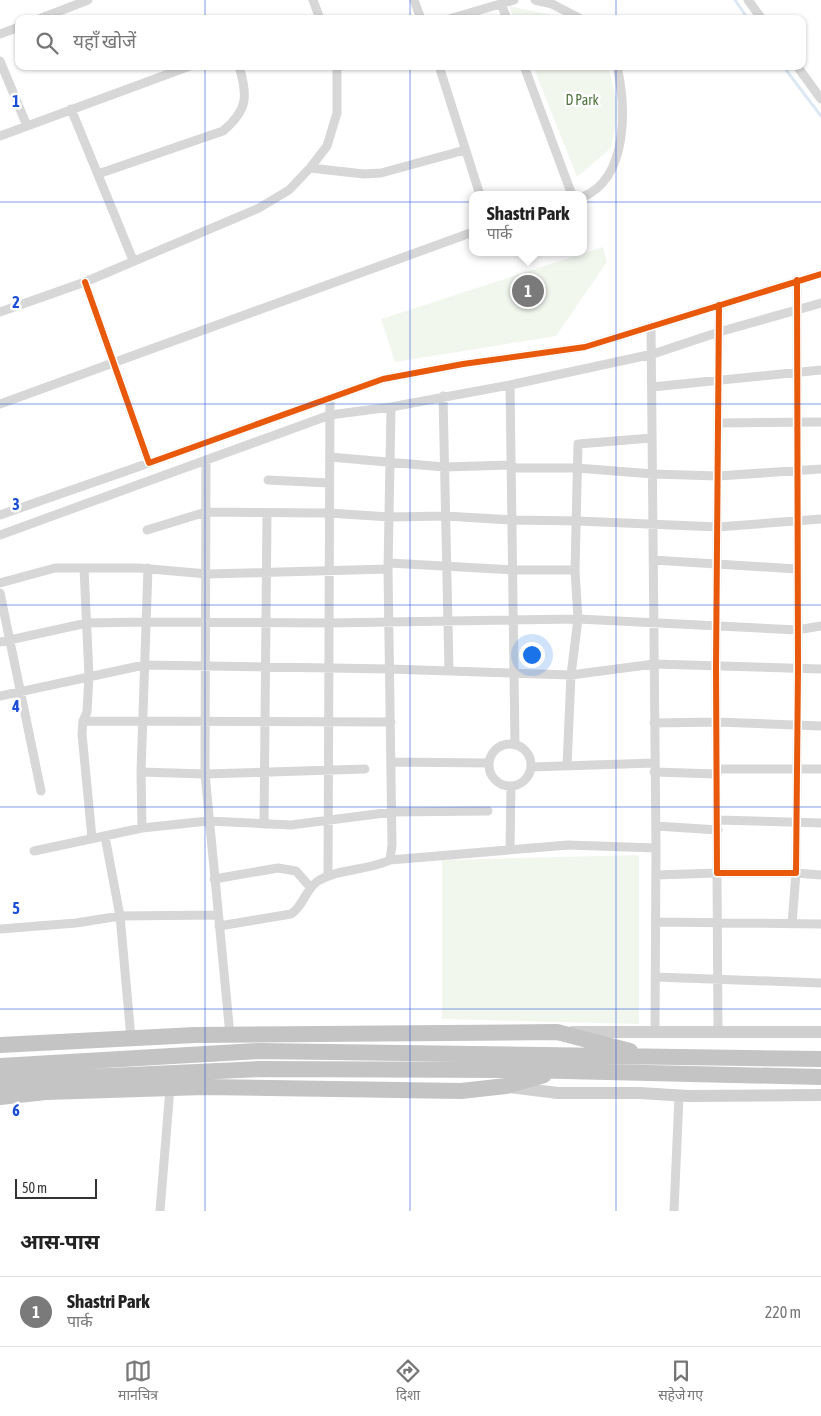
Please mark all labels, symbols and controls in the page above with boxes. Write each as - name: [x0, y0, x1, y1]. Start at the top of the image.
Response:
- search box: [15, 15, 806, 70]
- icon: search: [33, 29, 61, 57]
- text: यहाँ खोजें: [73, 30, 136, 52]
- text: 1: [12, 92, 20, 110]
- park label: D Park: [565, 92, 599, 108]
- popup: [469, 191, 587, 256]
- text: Shastri Park: [487, 202, 569, 224]
- text: पार्क: [487, 224, 512, 242]
- pin: 1: [512, 272, 544, 310]
- text: 2: [12, 293, 20, 311]
- text: 3: [12, 495, 20, 513]
- your location: [519, 642, 545, 668]
- text: 4: [11, 697, 20, 715]
- text: 5: [12, 899, 20, 917]
- text: 6: [12, 1101, 20, 1119]
- scale bar: [15, 1176, 98, 1199]
- text: 50 m: [22, 1180, 47, 1196]
- text: आस-पास: [20, 1229, 99, 1253]
- text: Shastri Park: [67, 1290, 150, 1312]
- text: 1: [32, 1303, 40, 1321]
- text: 220 m: [765, 1303, 801, 1321]
- text: पार्क: [67, 1312, 93, 1330]
- tab: मानचित्र: [118, 1357, 158, 1406]
- tab: दिशा: [394, 1357, 422, 1406]
- tab: सहेजे गए: [658, 1357, 703, 1406]

